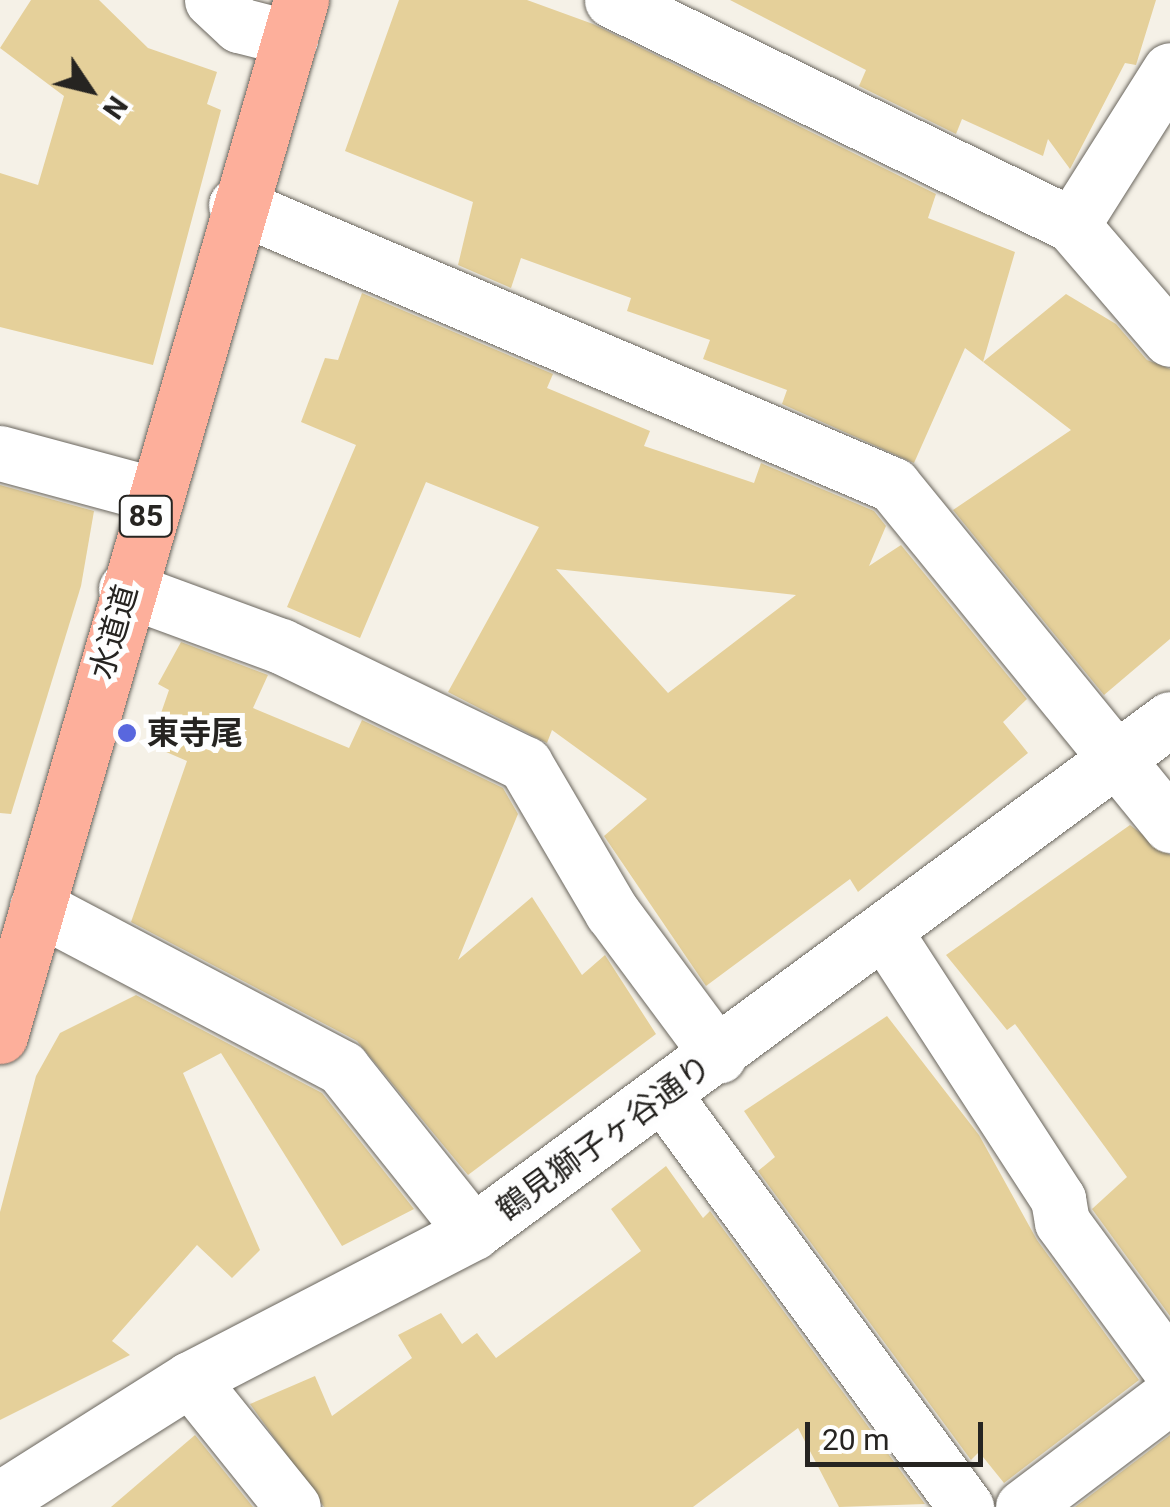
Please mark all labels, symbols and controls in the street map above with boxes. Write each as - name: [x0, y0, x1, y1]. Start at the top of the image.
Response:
- north arrow: [40, 40, 140, 140]
- text: N: [96, 90, 134, 125]
- road number: 85: [118, 491, 174, 541]
- street label: 水道道: [82, 581, 146, 683]
- place label: 東寺尾: [147, 714, 243, 752]
- marker: 東寺尾: [116, 722, 138, 744]
- street label: 鶴見獅子ヶ谷通り: [489, 1047, 719, 1229]
- scale bar: [810, 1402, 988, 1464]
- text: 20 m: [822, 1422, 889, 1457]

